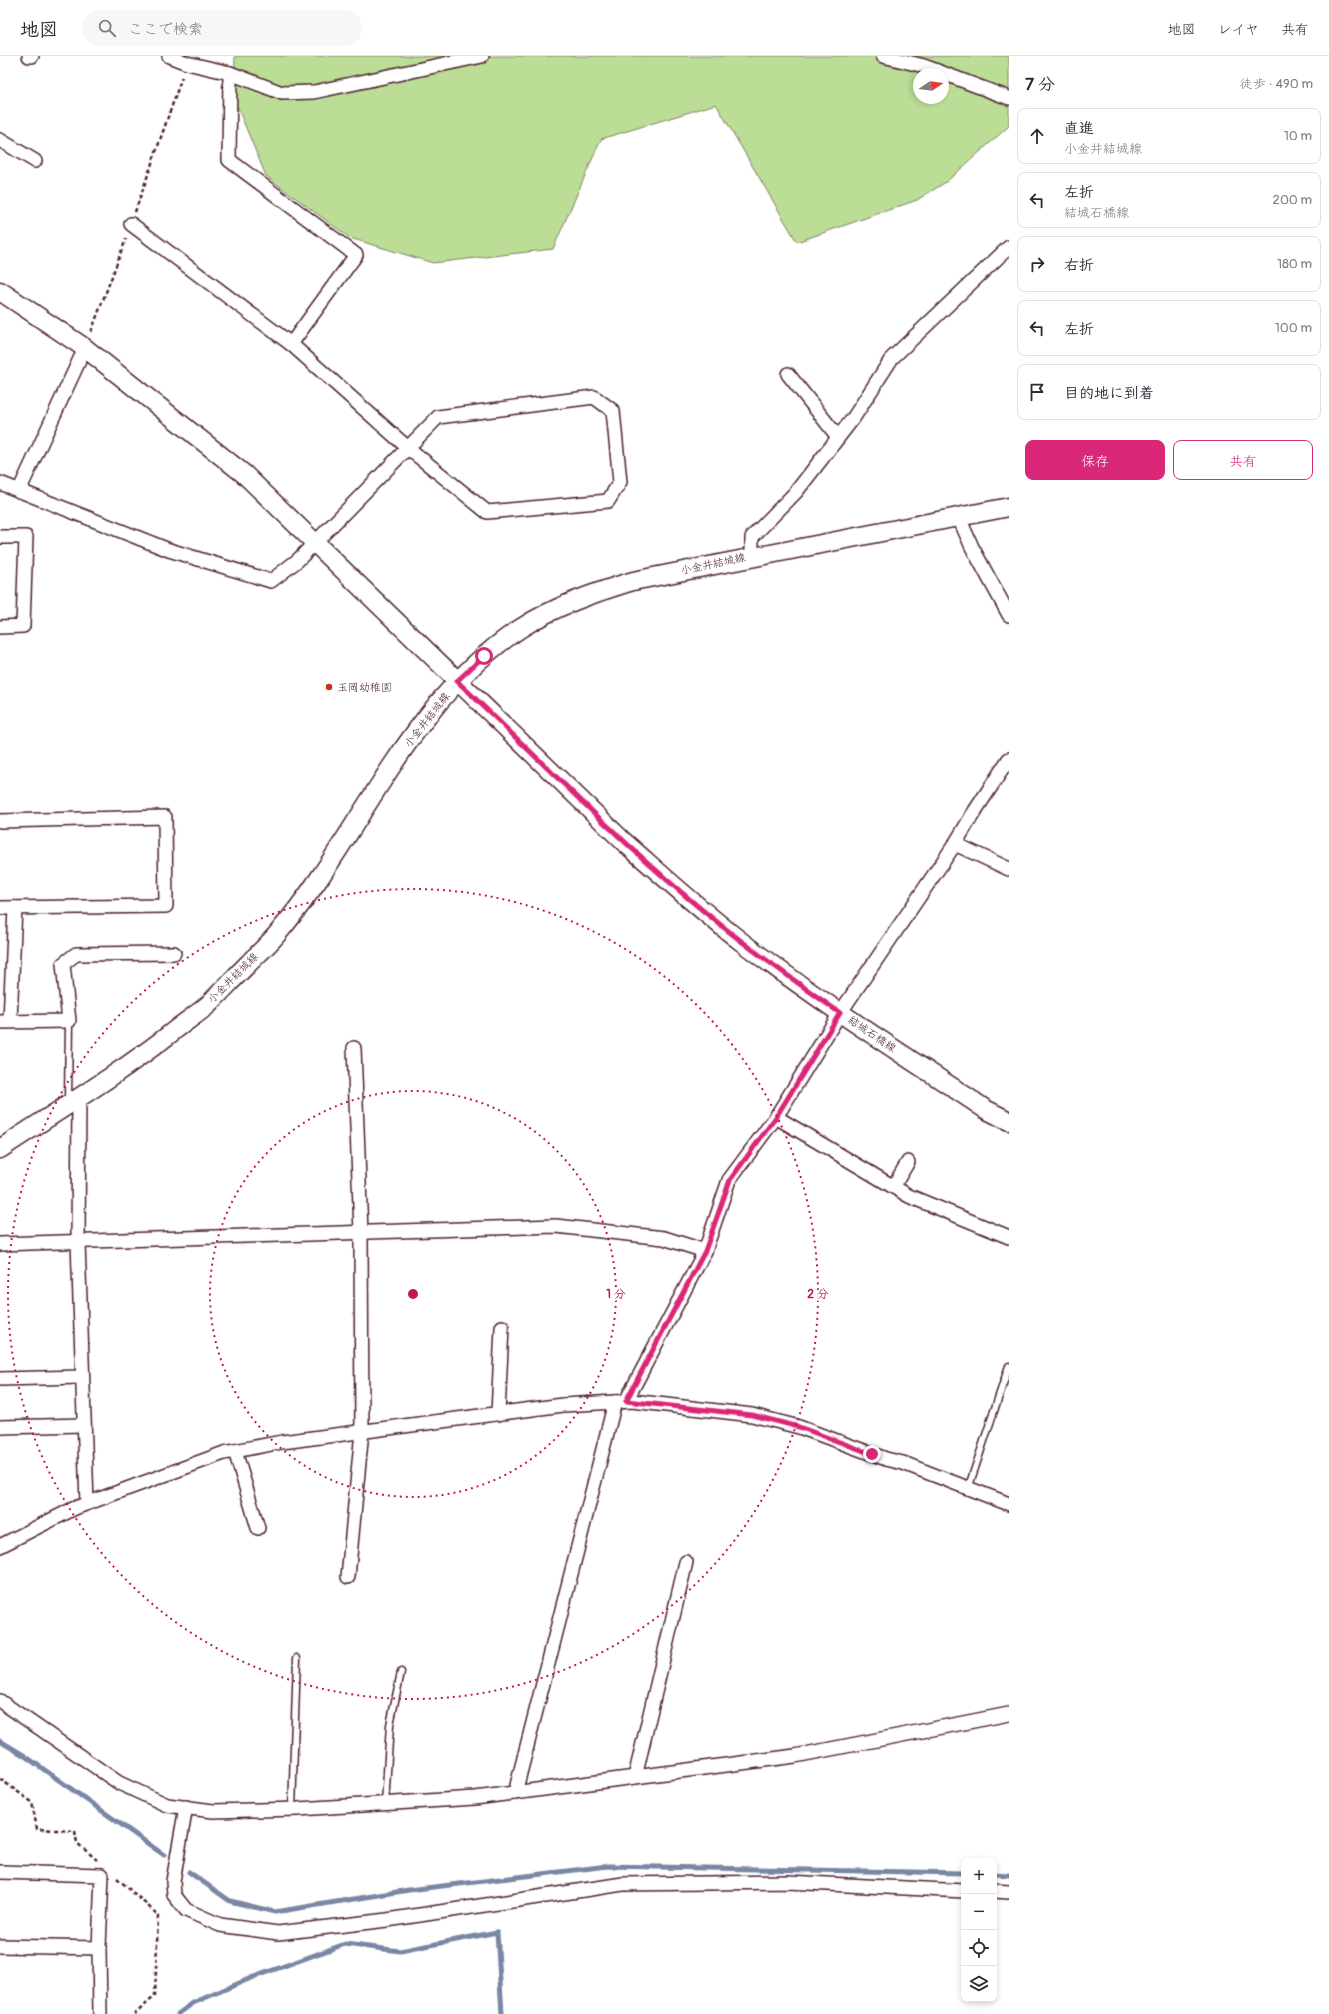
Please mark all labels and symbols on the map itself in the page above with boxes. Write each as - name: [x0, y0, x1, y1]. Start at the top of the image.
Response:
- north arrow: [913, 68, 949, 104]
- street label: 小金井結城線: [679, 551, 747, 577]
- route start: [475, 647, 493, 665]
- place label: 玉岡幼稚園: [337, 681, 392, 694]
- marker: 玉岡幼稚園: [324, 682, 334, 692]
- street label: 小金井結城線: [402, 690, 452, 750]
- street label: 小金井結城線: [205, 950, 261, 1006]
- street label: 結城石橋線: [846, 1013, 898, 1055]
- centre of rings: [406, 1287, 420, 1301]
- text: 1 分: [606, 1287, 626, 1302]
- text: 2 分: [807, 1287, 829, 1302]
- route end: [863, 1445, 881, 1463]

